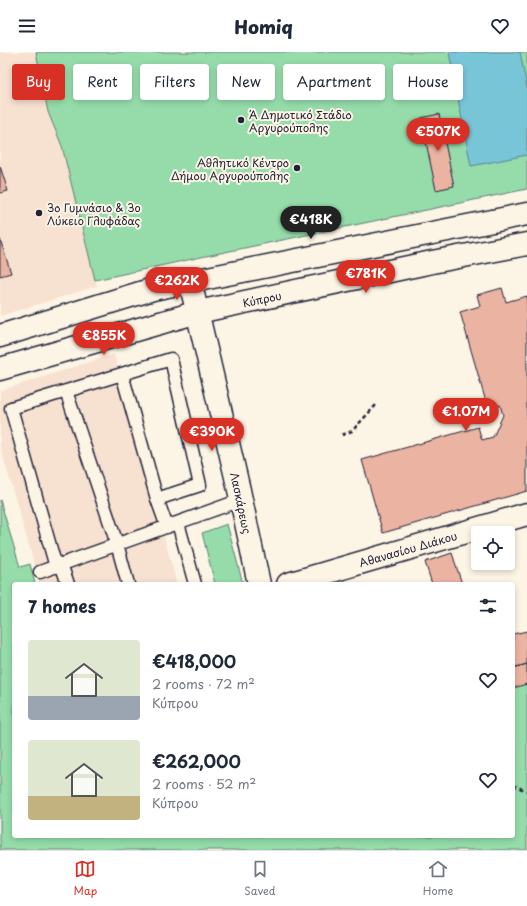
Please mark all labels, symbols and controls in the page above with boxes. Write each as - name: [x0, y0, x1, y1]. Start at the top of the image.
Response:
- text: Homiq: [234, 13, 293, 40]
- icon: menu: [16, 15, 38, 37]
- icon: heart: [489, 15, 511, 37]
- chip: Buy: [12, 64, 65, 100]
- chip: Rent: [73, 64, 132, 100]
- chip: Filters: [140, 64, 209, 100]
- chip: New: [217, 64, 275, 100]
- chip: Apartment: [283, 64, 385, 100]
- chip: House: [393, 64, 463, 100]
- place label: Α΄ Δημοτικό Στάδιο Αργυρούπολης: [248, 106, 352, 136]
- marker: Α΄ Δημοτικό Στάδιο Αργυρούπολης: [236, 115, 246, 125]
- pin: €507K: [410, 118, 466, 152]
- text: €507K: [415, 121, 461, 140]
- place label: Αθλητικό Κέντρο Δήμου Αργυρούπολης: [171, 154, 289, 184]
- marker: Αθλητικό Κέντρο Δήμου Αργυρούπολης: [292, 163, 302, 173]
- place label: 3ο Γυμνάσιο & 3ο Λύκειο Γλυφάδας: [47, 199, 141, 229]
- pin: €418K: [283, 206, 339, 240]
- marker: 3ο Γυμνάσιο & 3ο Λύκειο Γλυφάδας: [34, 208, 44, 218]
- text: €418K: [289, 209, 333, 228]
- pin: €781K: [338, 260, 394, 294]
- text: €781K: [345, 263, 387, 282]
- pin: €262K: [149, 267, 205, 301]
- text: €262K: [154, 270, 200, 289]
- street label: Κύπρου: [241, 287, 283, 311]
- pin: €855K: [76, 322, 132, 356]
- text: €855K: [82, 325, 126, 344]
- pin: €1.07M: [433, 398, 499, 432]
- text: €1.07M: [442, 401, 490, 420]
- pin: €390K: [184, 418, 240, 452]
- text: €390K: [189, 421, 235, 440]
- street label: Λασκάρεως: [226, 471, 256, 536]
- map controls: [471, 526, 515, 570]
- button: locate: [471, 526, 515, 570]
- street label: Αθανασίου Διάκου: [357, 527, 459, 571]
- text: 7 homes: [28, 593, 96, 619]
- icon: filters: [477, 595, 499, 617]
- text: €418,000: [152, 648, 236, 674]
- icon: home: [60, 656, 108, 704]
- icon: heart: [477, 669, 499, 691]
- text: 2 rooms · 72 m²: [152, 674, 255, 693]
- text: Κύπρου: [152, 693, 198, 712]
- text: €262,000: [152, 748, 241, 774]
- icon: home: [60, 756, 108, 804]
- icon: heart: [477, 769, 499, 791]
- text: 2 rooms · 52 m²: [152, 774, 256, 793]
- text: Κύπρου: [152, 793, 198, 812]
- tab: Map: [74, 858, 97, 899]
- tab: Saved: [244, 858, 276, 899]
- tab: Home: [423, 858, 453, 899]

